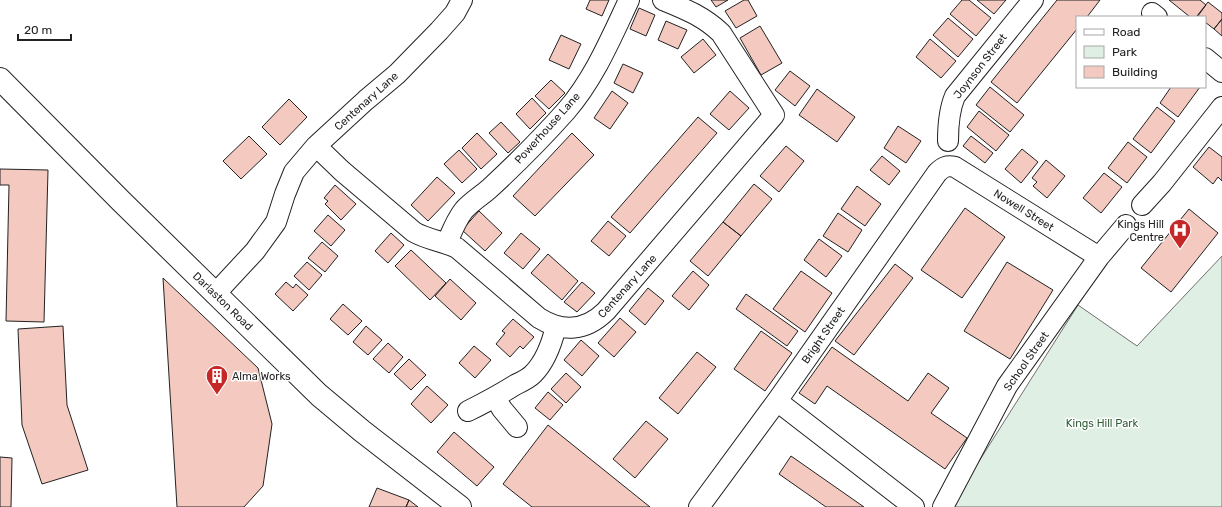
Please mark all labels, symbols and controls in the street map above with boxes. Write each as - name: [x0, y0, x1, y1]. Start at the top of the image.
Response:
- scale bar: [18, 16, 71, 42]
- legend: [1076, 16, 1206, 88]
- text: 20 m: [24, 23, 52, 37]
- text: Road: [1112, 25, 1140, 39]
- street label: Joynson Street: [951, 31, 1010, 101]
- text: Park: [1112, 45, 1138, 59]
- text: Building: [1112, 65, 1158, 79]
- street label: Centenary Lane: [332, 69, 401, 133]
- street label: Powerhouse Lane: [512, 90, 583, 167]
- street label: Nowell Street: [991, 187, 1057, 234]
- hospital icon: Kings Hill Centre: [1167, 217, 1193, 250]
- place label: Kings Hill Centre: [1117, 218, 1164, 244]
- street label: Centenary Lane: [595, 252, 659, 321]
- street label: Darlaston Road: [190, 270, 255, 333]
- street label: Bright Street: [799, 304, 848, 366]
- street label: School Street: [1001, 329, 1052, 393]
- building icon: Alma Works: [204, 363, 230, 396]
- place label: Alma Works: [232, 370, 291, 383]
- park label: Kings Hill Park: [1066, 417, 1138, 430]

